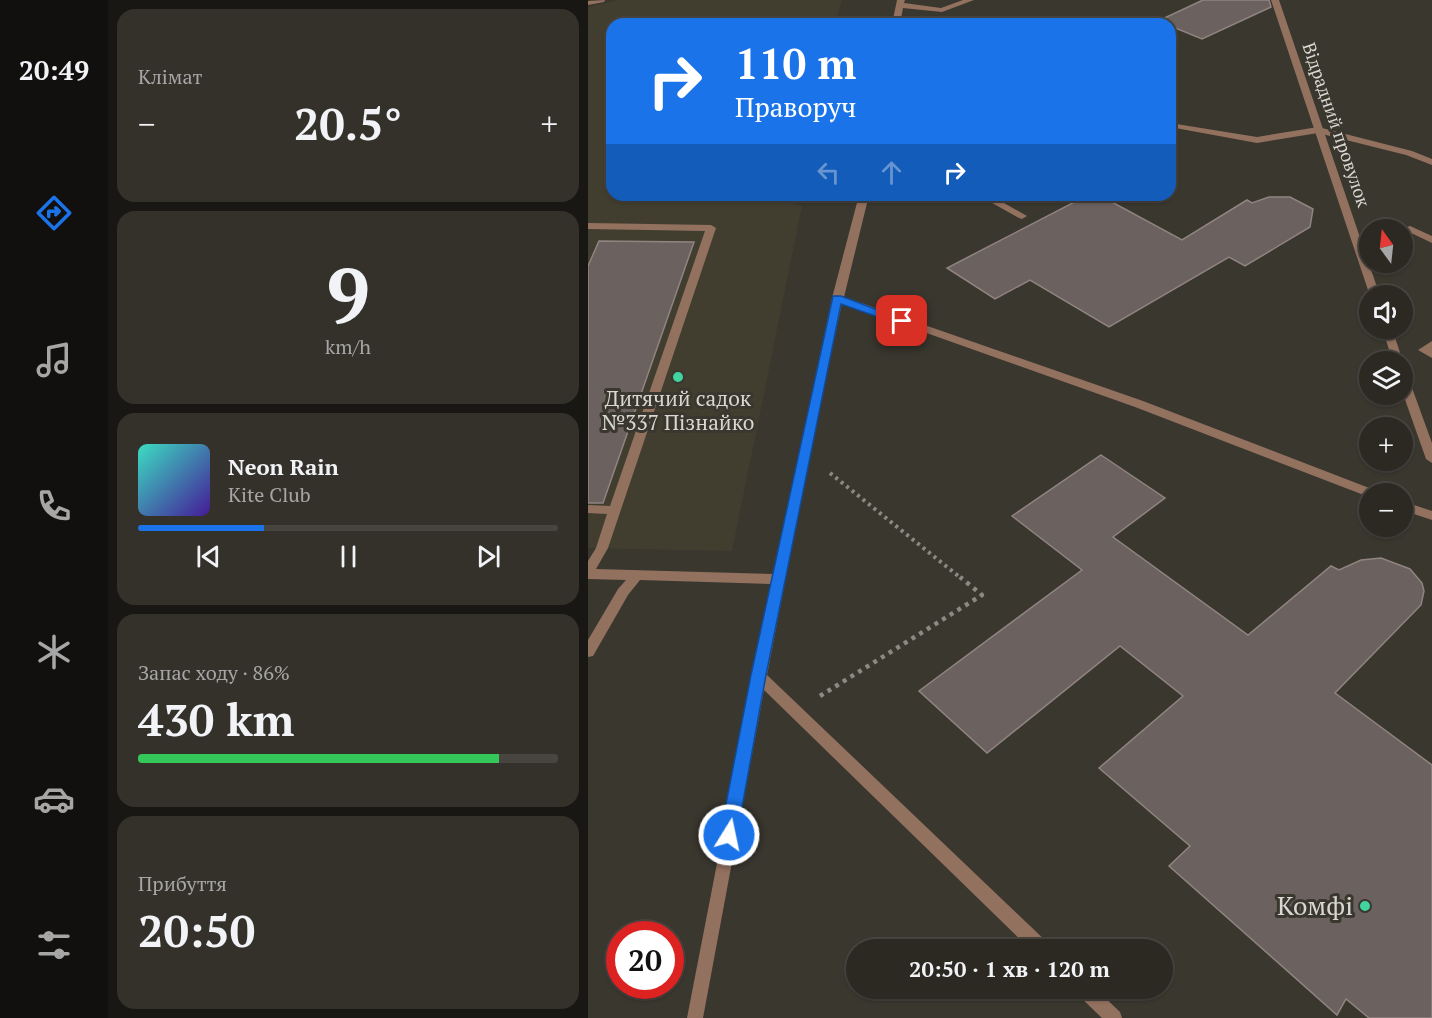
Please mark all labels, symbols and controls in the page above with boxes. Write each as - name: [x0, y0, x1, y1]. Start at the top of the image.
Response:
- text: 110 m: [735, 35, 856, 91]
- street label: Відрадний провулок: [1298, 39, 1376, 210]
- icon: right: [636, 42, 714, 120]
- text: 20:49: [19, 52, 89, 88]
- text: Клімат: [138, 63, 203, 90]
- text: Праворуч: [735, 89, 856, 125]
- text: 20.5°: [294, 93, 402, 153]
- text: −: [138, 102, 156, 145]
- text: +: [540, 102, 558, 145]
- icon: left: [812, 156, 845, 189]
- icon: ahead: [875, 156, 908, 189]
- icon: right: [938, 156, 971, 189]
- icon: directions: [33, 192, 75, 234]
- north arrow: [1359, 219, 1413, 273]
- map controls: [1359, 219, 1413, 537]
- text: 9: [326, 242, 370, 345]
- button: sound: [1359, 285, 1413, 339]
- pin: [876, 295, 927, 346]
- icon: arrive: [885, 304, 918, 337]
- text: km/h: [325, 333, 371, 360]
- icon: music: [33, 339, 75, 381]
- button: layers: [1359, 351, 1413, 405]
- marker: Дитячий садок №337 Пізнайко: [671, 370, 685, 384]
- place label: Дитячий садок №337 Пізнайко: [602, 384, 754, 436]
- button: +: [1359, 417, 1413, 471]
- text: Neon Rain: [228, 452, 339, 481]
- text: Kite Club: [228, 481, 311, 508]
- button: −: [1359, 483, 1413, 537]
- icon: phone: [33, 485, 75, 527]
- icon: previous: [192, 540, 225, 573]
- icon: pause: [332, 540, 365, 573]
- icon: next: [472, 540, 505, 573]
- icon: climate: [33, 631, 75, 673]
- text: Запас ходу · 86%: [138, 659, 290, 686]
- text: 430 km: [138, 689, 294, 749]
- icon: car: [33, 778, 75, 820]
- position arrow: [697, 803, 761, 867]
- text: Прибуття: [138, 870, 227, 897]
- place label: Комфі: [1277, 888, 1353, 922]
- marker: Комфі: [1358, 899, 1372, 913]
- text: 20:50: [138, 900, 255, 960]
- speed limit sign: 20: [606, 921, 684, 999]
- icon: filters: [33, 924, 75, 966]
- text: 20:50 · 1 хв · 120 m: [909, 954, 1110, 983]

